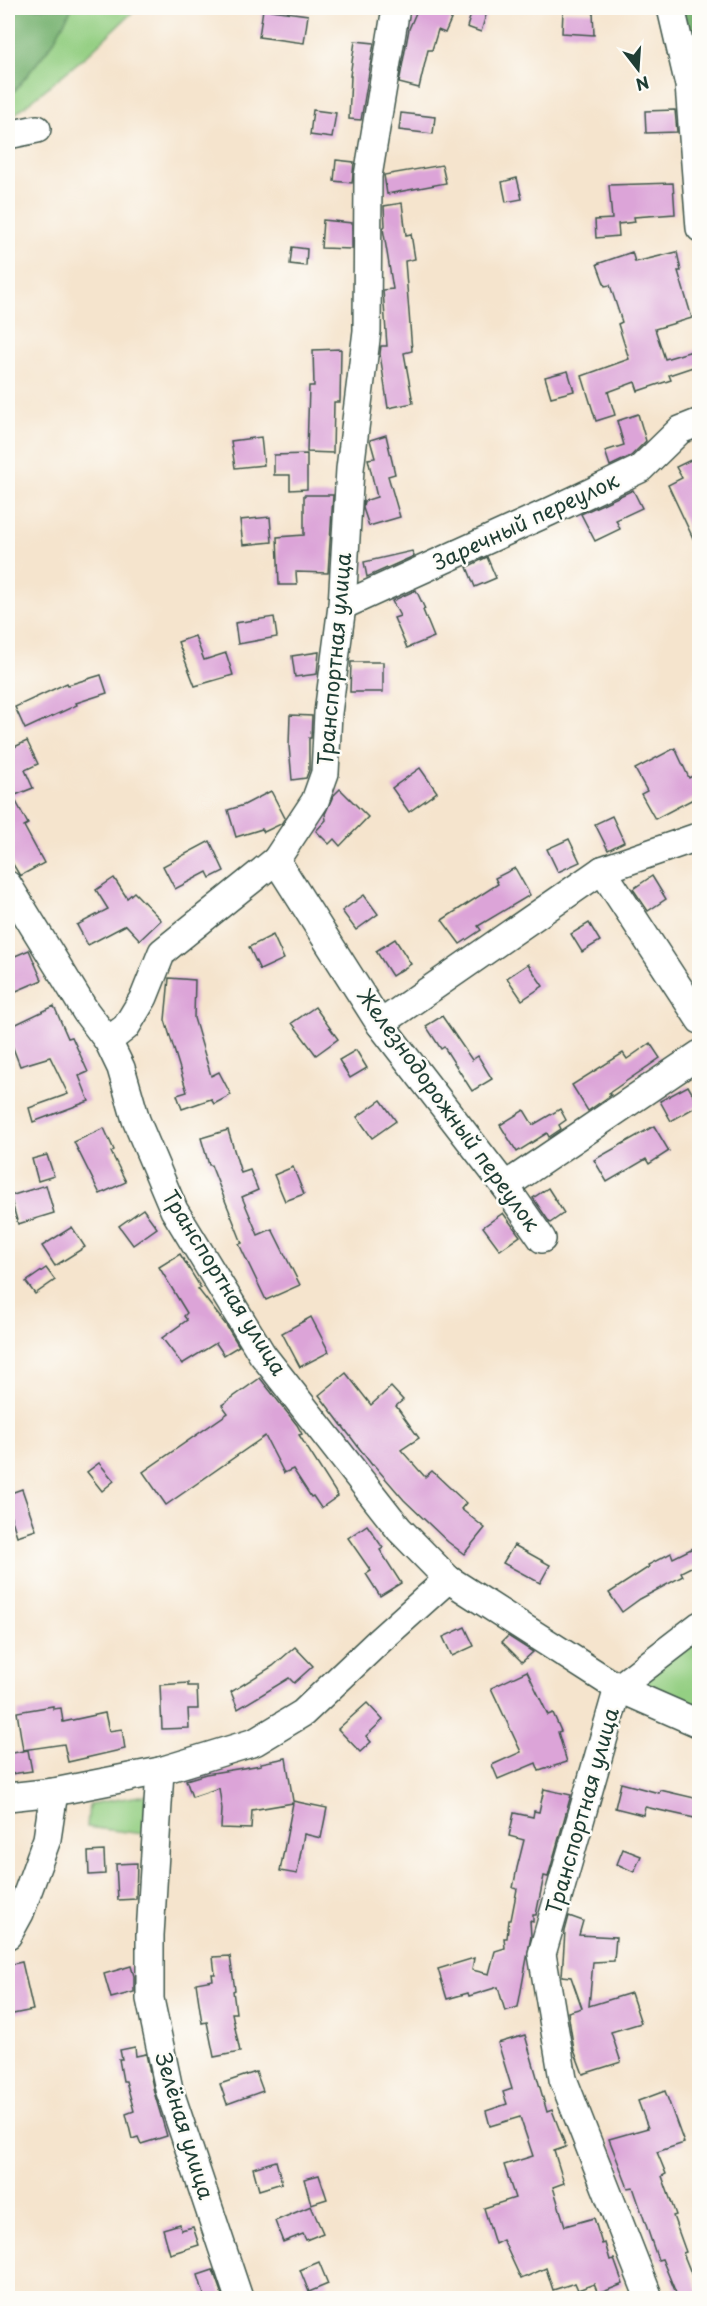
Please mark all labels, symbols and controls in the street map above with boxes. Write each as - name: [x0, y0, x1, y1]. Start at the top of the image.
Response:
- north arrow: [608, 39, 668, 99]
- text: N: [633, 71, 652, 98]
- street label: Заречный переулок: [427, 463, 624, 577]
- street label: Транспортная улица: [308, 550, 358, 767]
- street label: Железнодорожный переулок: [350, 980, 549, 1238]
- street label: Транспортная улица: [156, 1183, 296, 1382]
- street label: Транспортная улица: [536, 1703, 626, 1917]
- street label: Зелёная улица: [148, 2048, 224, 2204]

